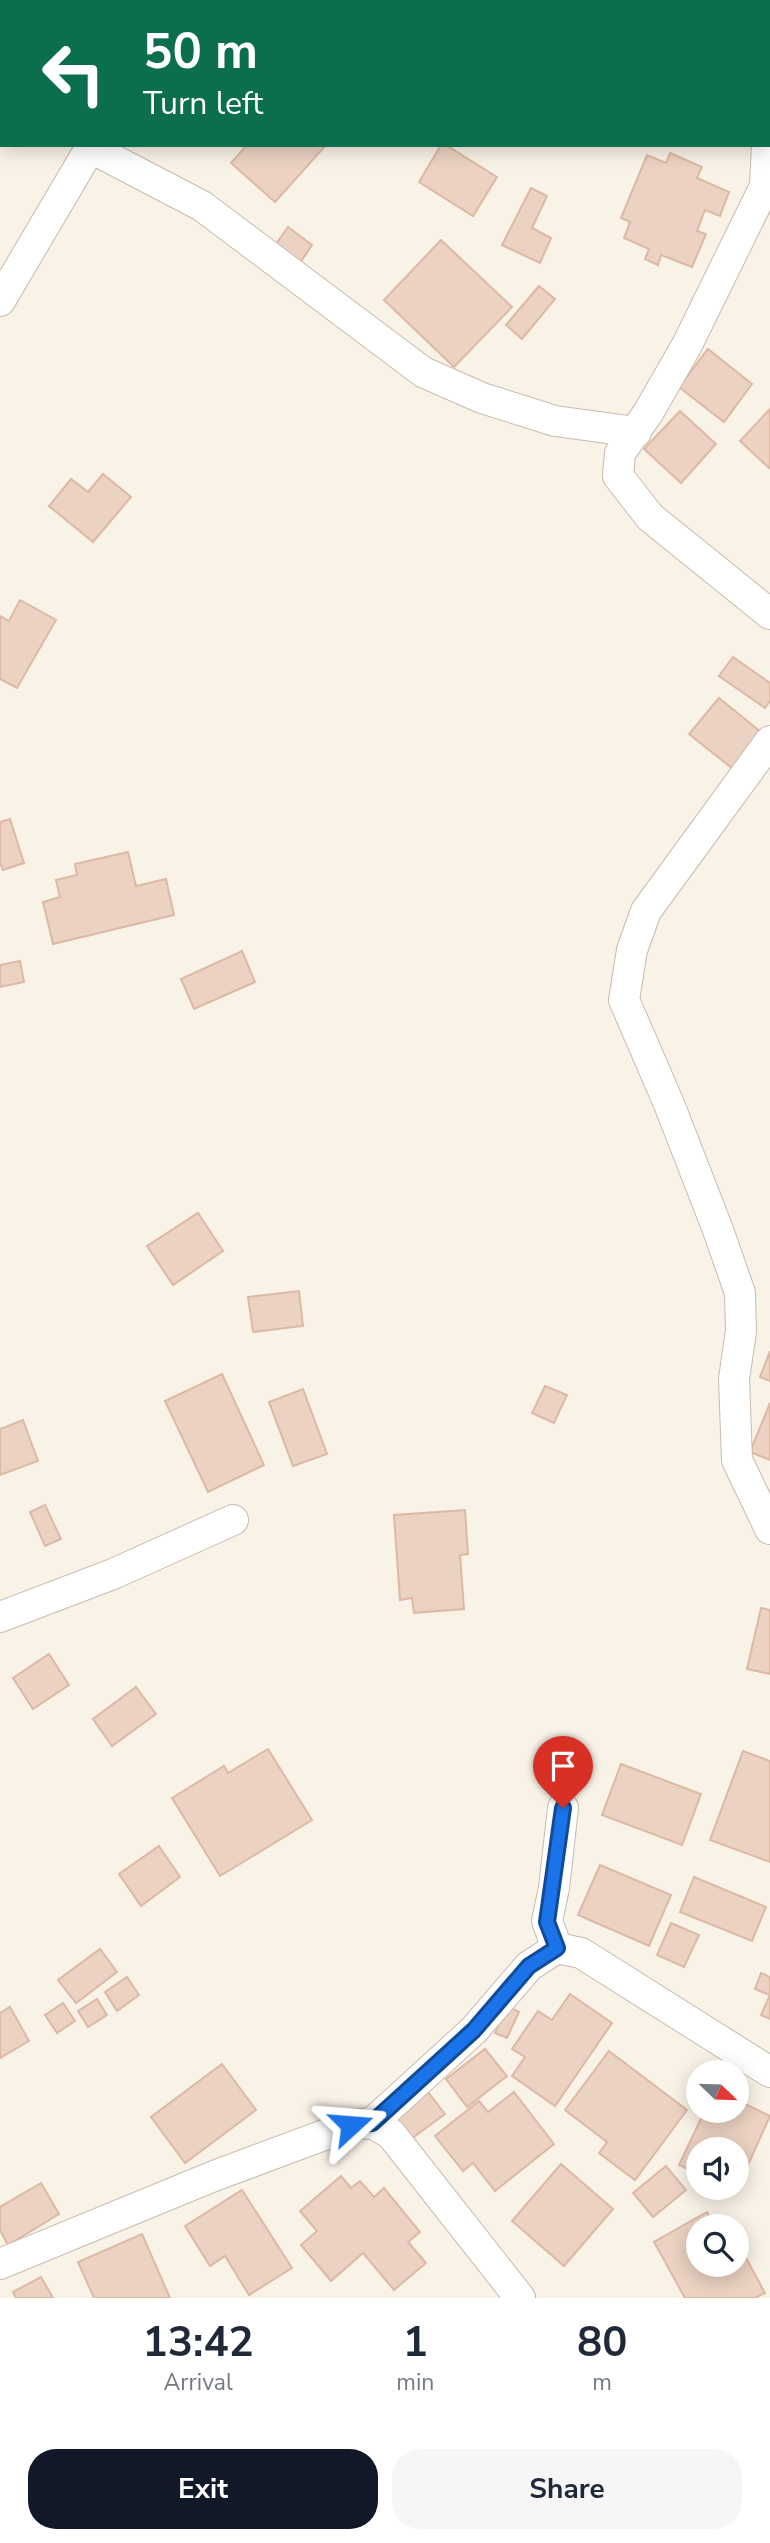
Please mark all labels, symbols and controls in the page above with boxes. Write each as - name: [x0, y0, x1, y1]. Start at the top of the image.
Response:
- text: 50 m: [143, 18, 258, 85]
- icon: left: [28, 28, 119, 119]
- text: Turn left: [143, 82, 263, 125]
- pin: [533, 1736, 593, 1808]
- icon: arrive: [544, 1747, 582, 1785]
- north arrow: [686, 2060, 749, 2123]
- map controls: [686, 2060, 749, 2277]
- position arrow: [314, 2088, 388, 2162]
- button: sound: [686, 2137, 749, 2200]
- button: search: [686, 2214, 749, 2277]
- text: 13:42: [143, 2314, 254, 2371]
- text: 1: [403, 2314, 428, 2371]
- text: 80: [577, 2314, 627, 2371]
- text: Arrival: [164, 2367, 233, 2398]
- text: min: [396, 2367, 434, 2398]
- text: m: [592, 2367, 612, 2398]
- button: Exit: [28, 2449, 378, 2529]
- button: Share: [392, 2449, 742, 2529]

